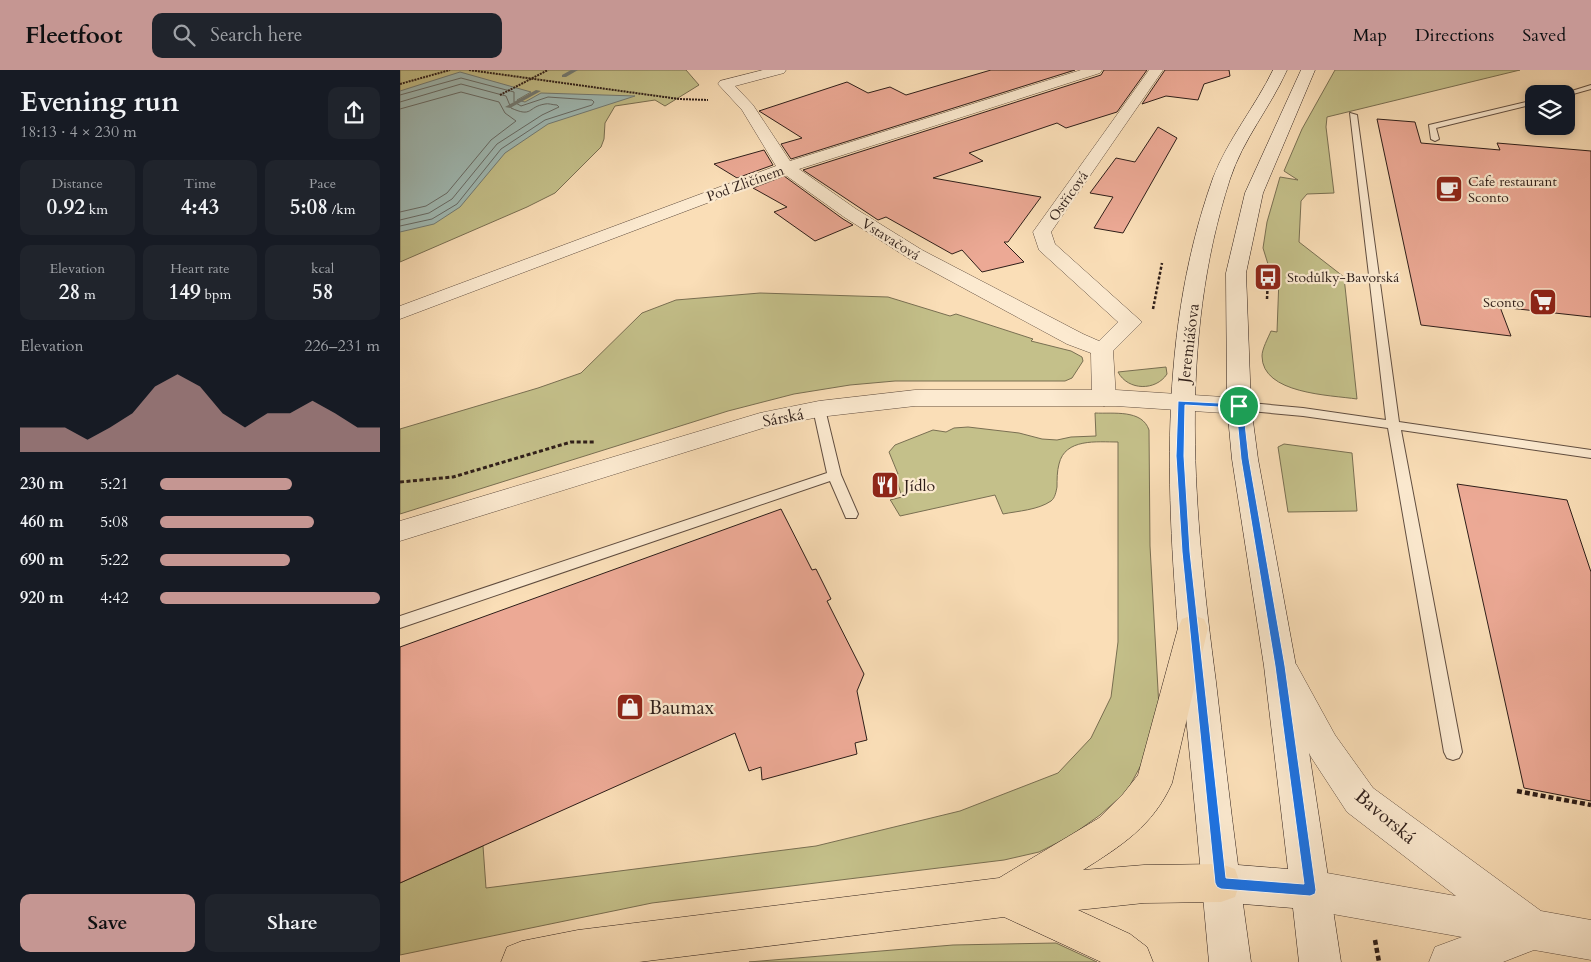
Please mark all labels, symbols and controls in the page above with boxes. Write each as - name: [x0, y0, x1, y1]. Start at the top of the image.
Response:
- search box: [152, 13, 502, 58]
- text: Fleetfoot: [25, 19, 122, 52]
- icon: search: [170, 21, 198, 49]
- text: Search here: [210, 22, 302, 48]
- text: Map: [1353, 23, 1387, 48]
- text: Directions: [1415, 23, 1494, 48]
- text: Saved: [1522, 23, 1566, 48]
- text: Evening run: [20, 83, 179, 121]
- map controls: [1525, 85, 1575, 135]
- button: layers: [1525, 85, 1575, 135]
- button: share: [328, 87, 380, 139]
- text: 18:13 · 4 × 230 m: [20, 121, 137, 143]
- street label: Pod Zličínem: [704, 161, 787, 206]
- street label: Ostřicová: [1044, 167, 1093, 225]
- place label: Cafe restaurant Sconto: [1468, 172, 1558, 207]
- text: Distance: [52, 174, 103, 193]
- text: Time: [184, 174, 216, 193]
- text: Pace: [309, 174, 336, 193]
- cafe icon: Cafe restaurant Sconto: [1434, 174, 1464, 204]
- text: 0.92: [47, 193, 85, 222]
- text: 4:43: [181, 193, 219, 222]
- text: 5:08: [290, 193, 328, 222]
- text: km: [85, 200, 108, 219]
- text: /km: [328, 200, 356, 219]
- street label: Vstavačová: [858, 214, 924, 265]
- text: Elevation: [50, 259, 105, 278]
- text: Heart rate: [170, 259, 230, 278]
- text: kcal: [311, 259, 334, 278]
- bus stop icon: Stodůlky-Bavorská: [1253, 262, 1283, 292]
- place label: Stodůlky-Bavorská: [1287, 268, 1399, 287]
- text: 28: [59, 278, 80, 307]
- text: 149: [169, 278, 201, 307]
- text: 58: [312, 278, 333, 307]
- text: m: [80, 285, 96, 304]
- text: bpm: [201, 285, 231, 304]
- supermarket icon: Sconto: [1528, 287, 1558, 317]
- place label: Sconto: [1483, 293, 1524, 312]
- street label: Jeremiášova: [1173, 302, 1205, 386]
- text: Elevation: [20, 335, 84, 357]
- text: 226–231 m: [304, 335, 380, 357]
- pin: [1218, 385, 1260, 427]
- icon: arrive: [1225, 392, 1253, 420]
- street label: Sárská: [761, 403, 806, 433]
- restaurant icon: Jídlo: [870, 470, 900, 500]
- text: 230 m: [20, 473, 64, 495]
- text: 5:21: [100, 473, 129, 495]
- place label: Jídlo: [902, 475, 936, 497]
- text: 460 m: [20, 511, 64, 533]
- text: 5:08: [100, 511, 129, 533]
- text: 690 m: [20, 549, 64, 571]
- text: 5:22: [100, 549, 129, 571]
- text: 920 m: [20, 587, 64, 609]
- text: 4:42: [100, 587, 129, 609]
- shop icon: Baumax: [615, 692, 645, 722]
- place label: Baumax: [649, 695, 715, 721]
- street label: Bavorská: [1349, 783, 1422, 850]
- button: Save: [20, 894, 195, 952]
- button: Share: [205, 894, 380, 952]

